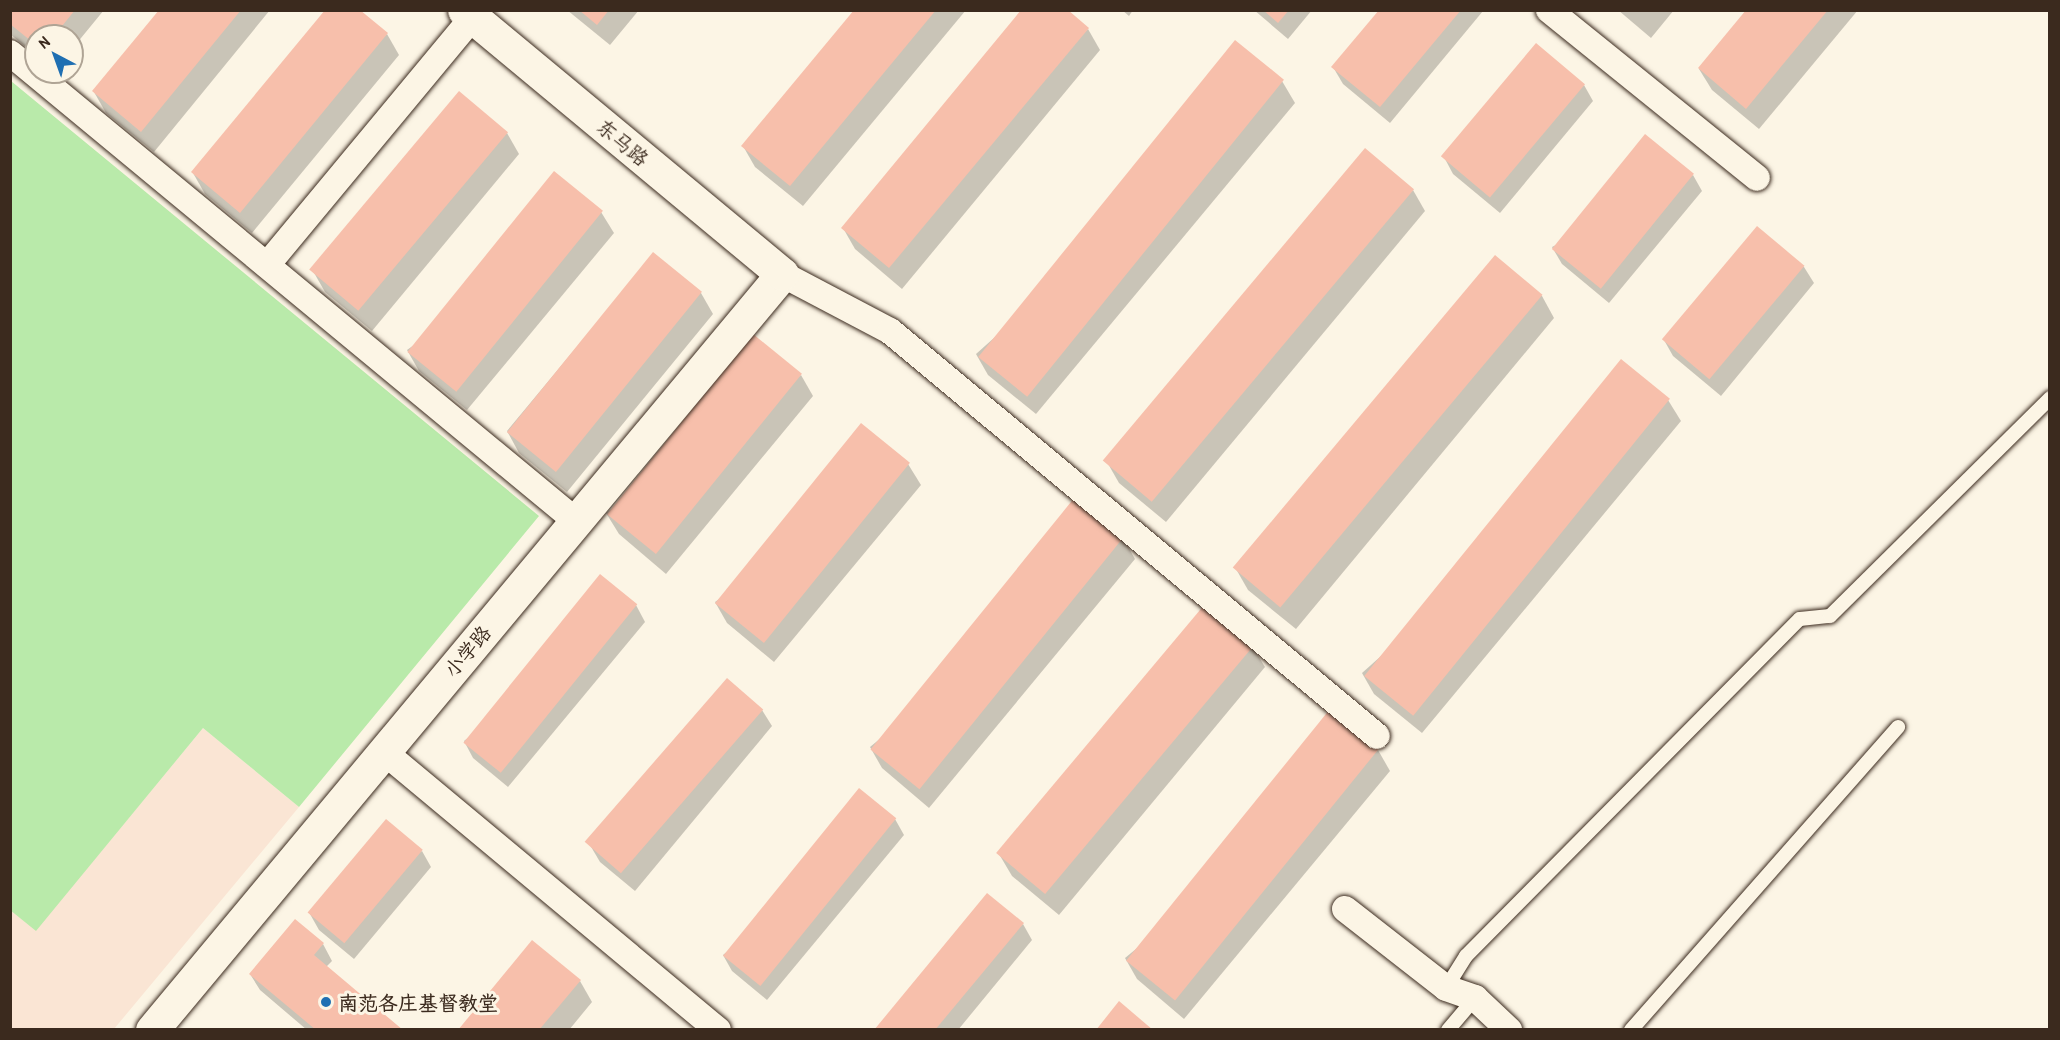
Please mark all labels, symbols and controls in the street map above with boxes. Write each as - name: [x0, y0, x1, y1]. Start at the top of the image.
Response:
- north arrow: [24, 24, 84, 84]
- text: N: [33, 31, 54, 53]
- street label: 东马路: [592, 114, 654, 170]
- street label: 小学路: [439, 620, 495, 682]
- place label: 南范各庄基督教堂: [338, 990, 498, 1014]
- marker: 南范各庄基督教堂: [319, 995, 333, 1009]

